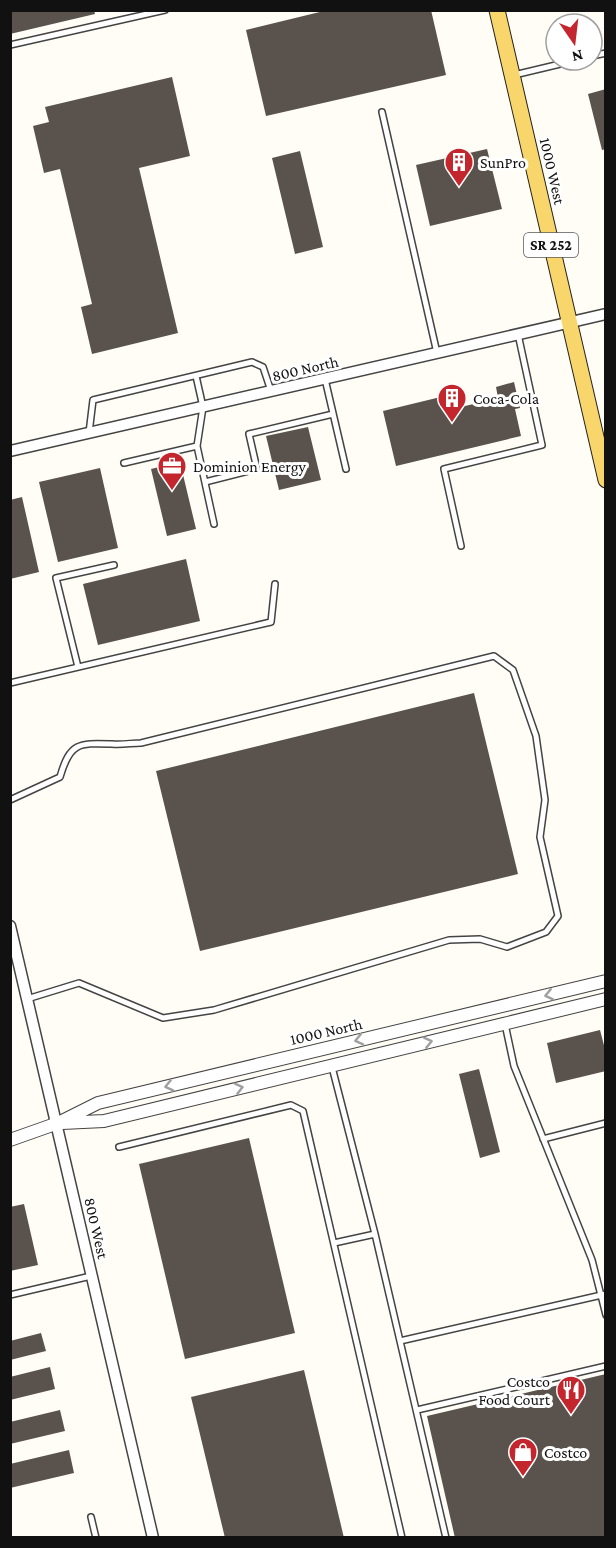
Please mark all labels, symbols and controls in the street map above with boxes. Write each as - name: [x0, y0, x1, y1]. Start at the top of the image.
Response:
- north arrow: [544, 12, 604, 72]
- text: N: [570, 47, 585, 66]
- street label: 1000 West: [537, 136, 569, 207]
- building icon: SunPro: [443, 146, 475, 188]
- place label: SunPro: [480, 154, 526, 171]
- road number: SR 252: [524, 233, 578, 257]
- street label: 800 North: [270, 353, 340, 384]
- building icon: Coca-Cola: [436, 382, 468, 424]
- place label: Coca-Cola: [473, 390, 540, 407]
- office icon: Dominion Energy: [156, 450, 188, 492]
- place label: Dominion Energy: [193, 458, 306, 476]
- one-way arrow: [544, 987, 554, 1000]
- street label: 1000 North: [288, 1015, 364, 1048]
- one-way arrow: [354, 1033, 364, 1046]
- one-way arrow: [423, 1037, 433, 1050]
- one-way arrow: [165, 1078, 175, 1091]
- one-way arrow: [233, 1082, 243, 1095]
- street label: 800 West: [81, 1196, 112, 1261]
- place label: Costco Food Court: [478, 1373, 551, 1408]
- restaurant icon: Costco Food Court: [555, 1374, 587, 1416]
- shop icon: Costco: [507, 1436, 539, 1478]
- place label: Costco: [544, 1444, 587, 1461]

